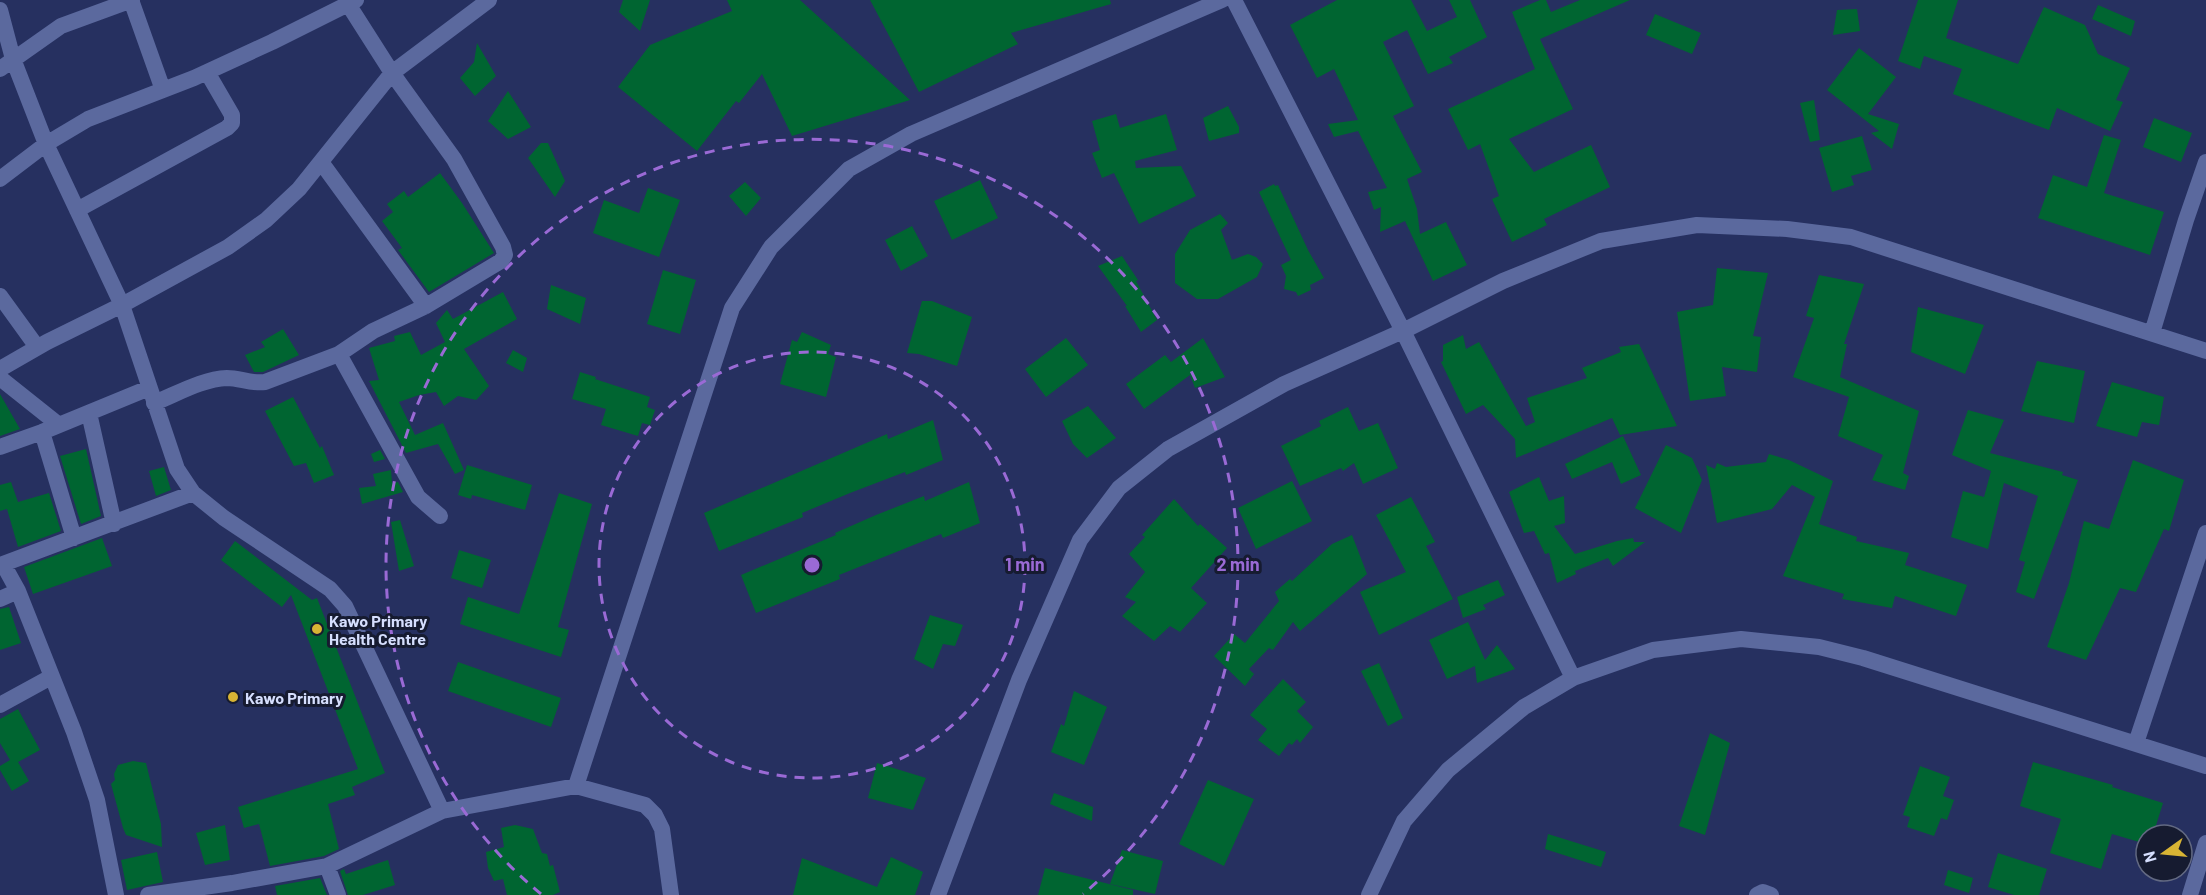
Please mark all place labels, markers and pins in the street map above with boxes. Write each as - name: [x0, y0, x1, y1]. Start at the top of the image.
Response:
- centre of rings: [802, 555, 822, 575]
- place label: Kawo Primary Health Centre: [329, 611, 427, 648]
- marker: Kawo Primary Health Centre: [310, 622, 324, 636]
- place label: Kawo Primary: [245, 688, 343, 707]
- marker: Kawo Primary: [226, 690, 240, 704]

